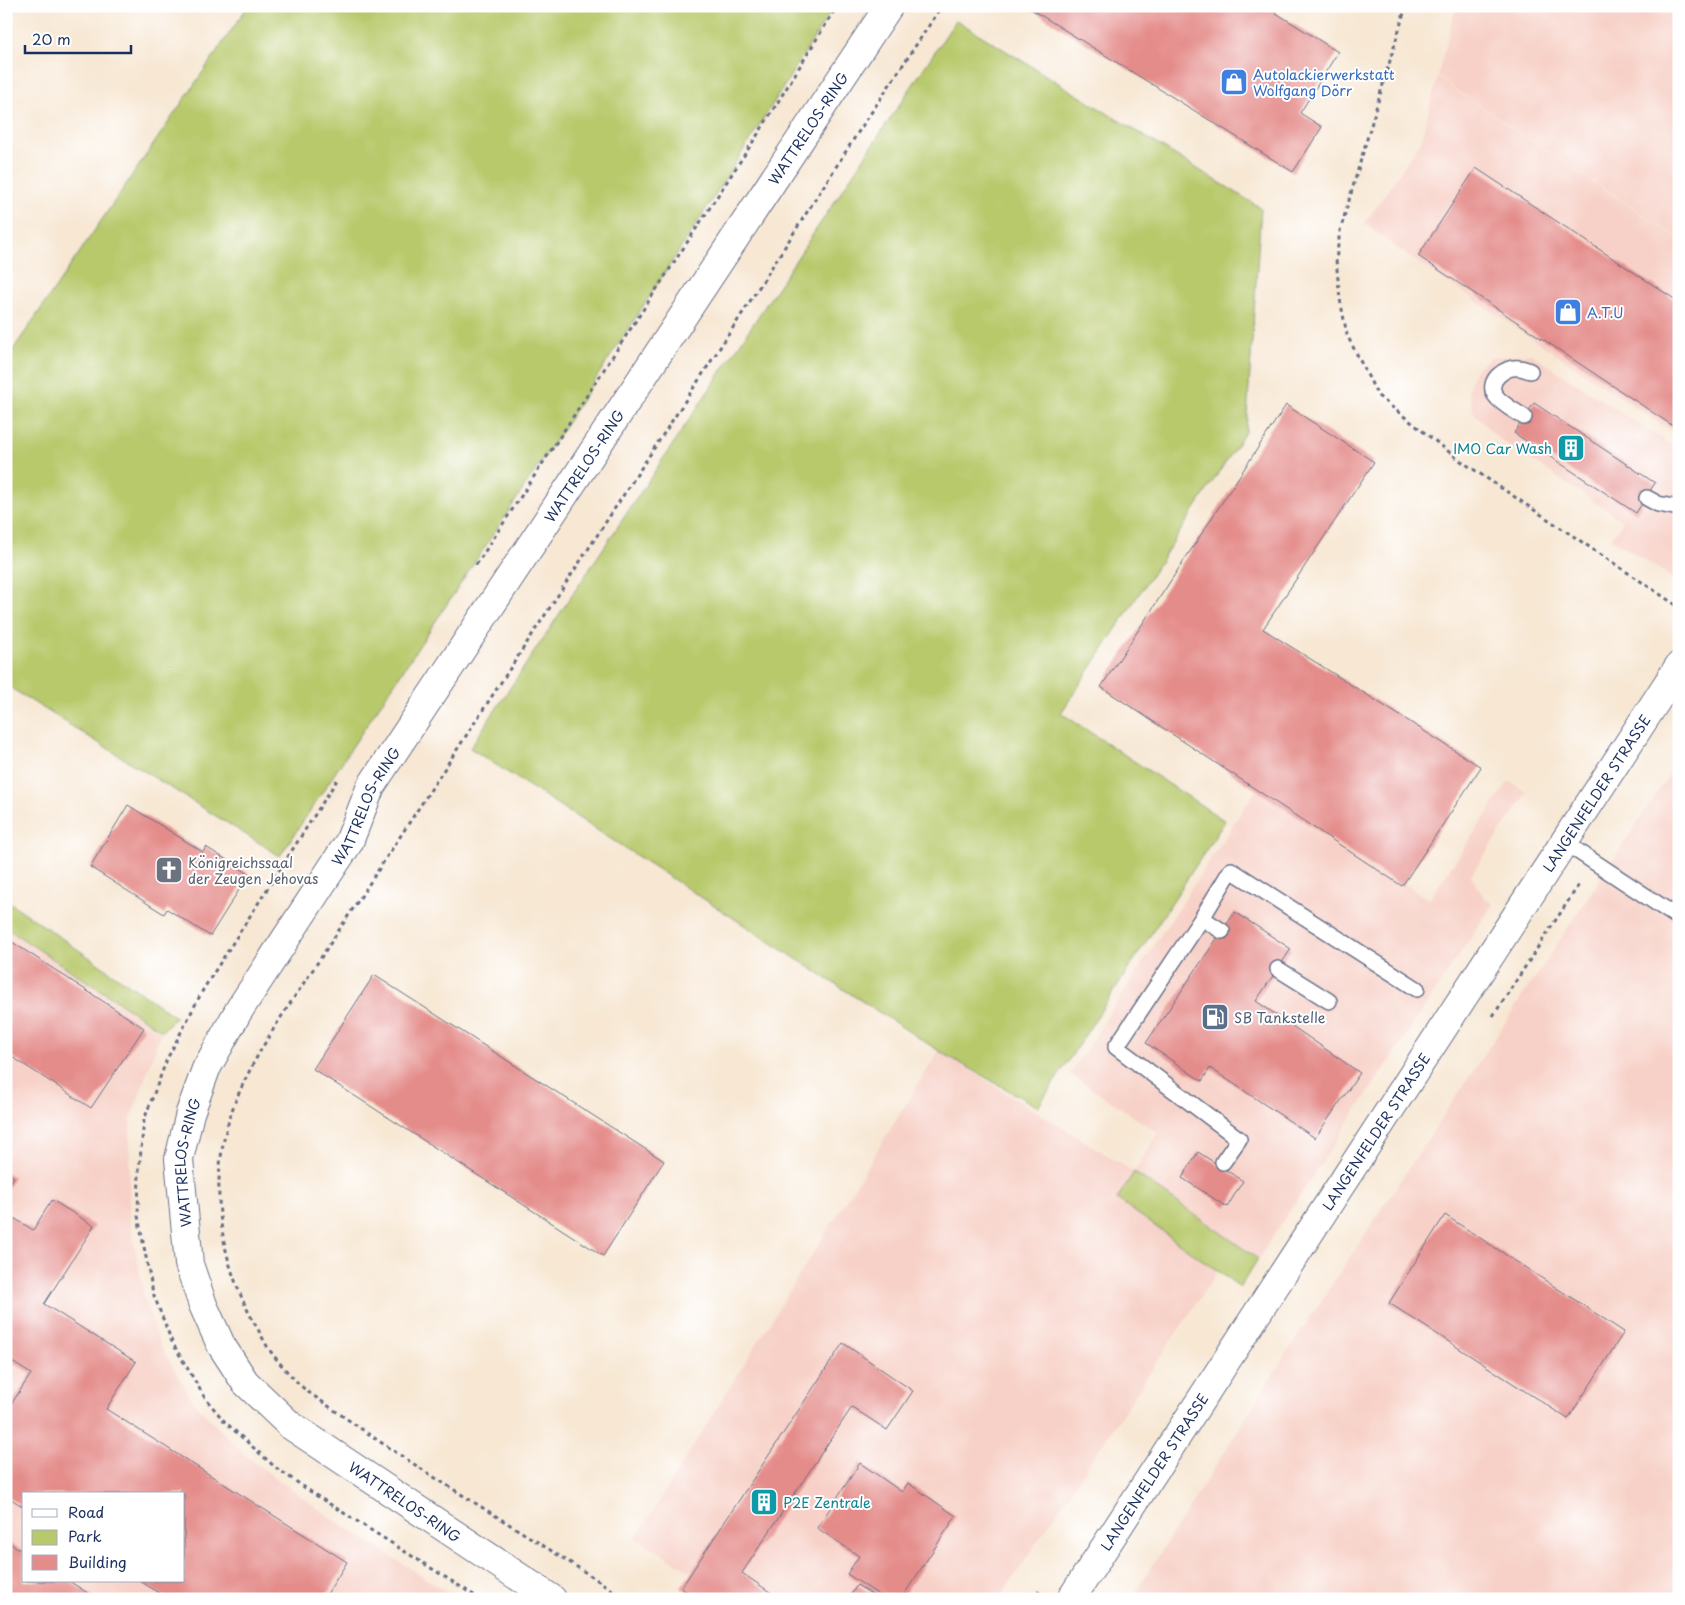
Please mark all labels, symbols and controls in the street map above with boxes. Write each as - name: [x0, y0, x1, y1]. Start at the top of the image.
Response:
- scale bar: [25, 22, 131, 54]
- text: 20 m: [32, 27, 71, 50]
- place label: Autolackierwerkstatt Wolfgang Dörr: [1253, 64, 1395, 101]
- street label: WATTRELOS-RING: [763, 67, 853, 189]
- shop icon: Autolackierwerkstatt Wolfgang Dörr: [1219, 67, 1249, 97]
- shop icon: A.T.U: [1553, 297, 1583, 327]
- place label: A.T.U: [1587, 302, 1623, 323]
- street label: WATTRELOS-RING: [539, 405, 629, 526]
- building icon: IMO Car Wash: [1556, 433, 1586, 463]
- place label: IMO Car Wash: [1453, 438, 1552, 459]
- street label: LANGENFELDER STRASSE: [1537, 710, 1655, 876]
- street label: WATTRELOS-RING: [326, 742, 405, 870]
- place label: Königreichssaal der Zeugen Jehovas: [188, 852, 318, 889]
- church icon: Königreichssaal der Zeugen Jehovas: [154, 855, 184, 885]
- fuel station icon: SB Tankstelle: [1200, 1002, 1230, 1032]
- place label: SB Tankstelle: [1234, 1007, 1326, 1028]
- street label: LANGENFELDER STRASSE: [1317, 1049, 1435, 1214]
- street label: WATTRELOS-RING: [169, 1094, 205, 1228]
- street label: LANGENFELDER STRASSE: [1095, 1389, 1213, 1554]
- street label: WATTRELOS-RING: [344, 1456, 466, 1548]
- building icon: P2E Zentrale: [749, 1487, 779, 1517]
- legend: [22, 1492, 185, 1582]
- place label: P2E Zentrale: [783, 1492, 871, 1513]
- text: Road: [68, 1500, 104, 1523]
- text: Park: [68, 1524, 102, 1547]
- text: Building: [68, 1550, 127, 1573]

